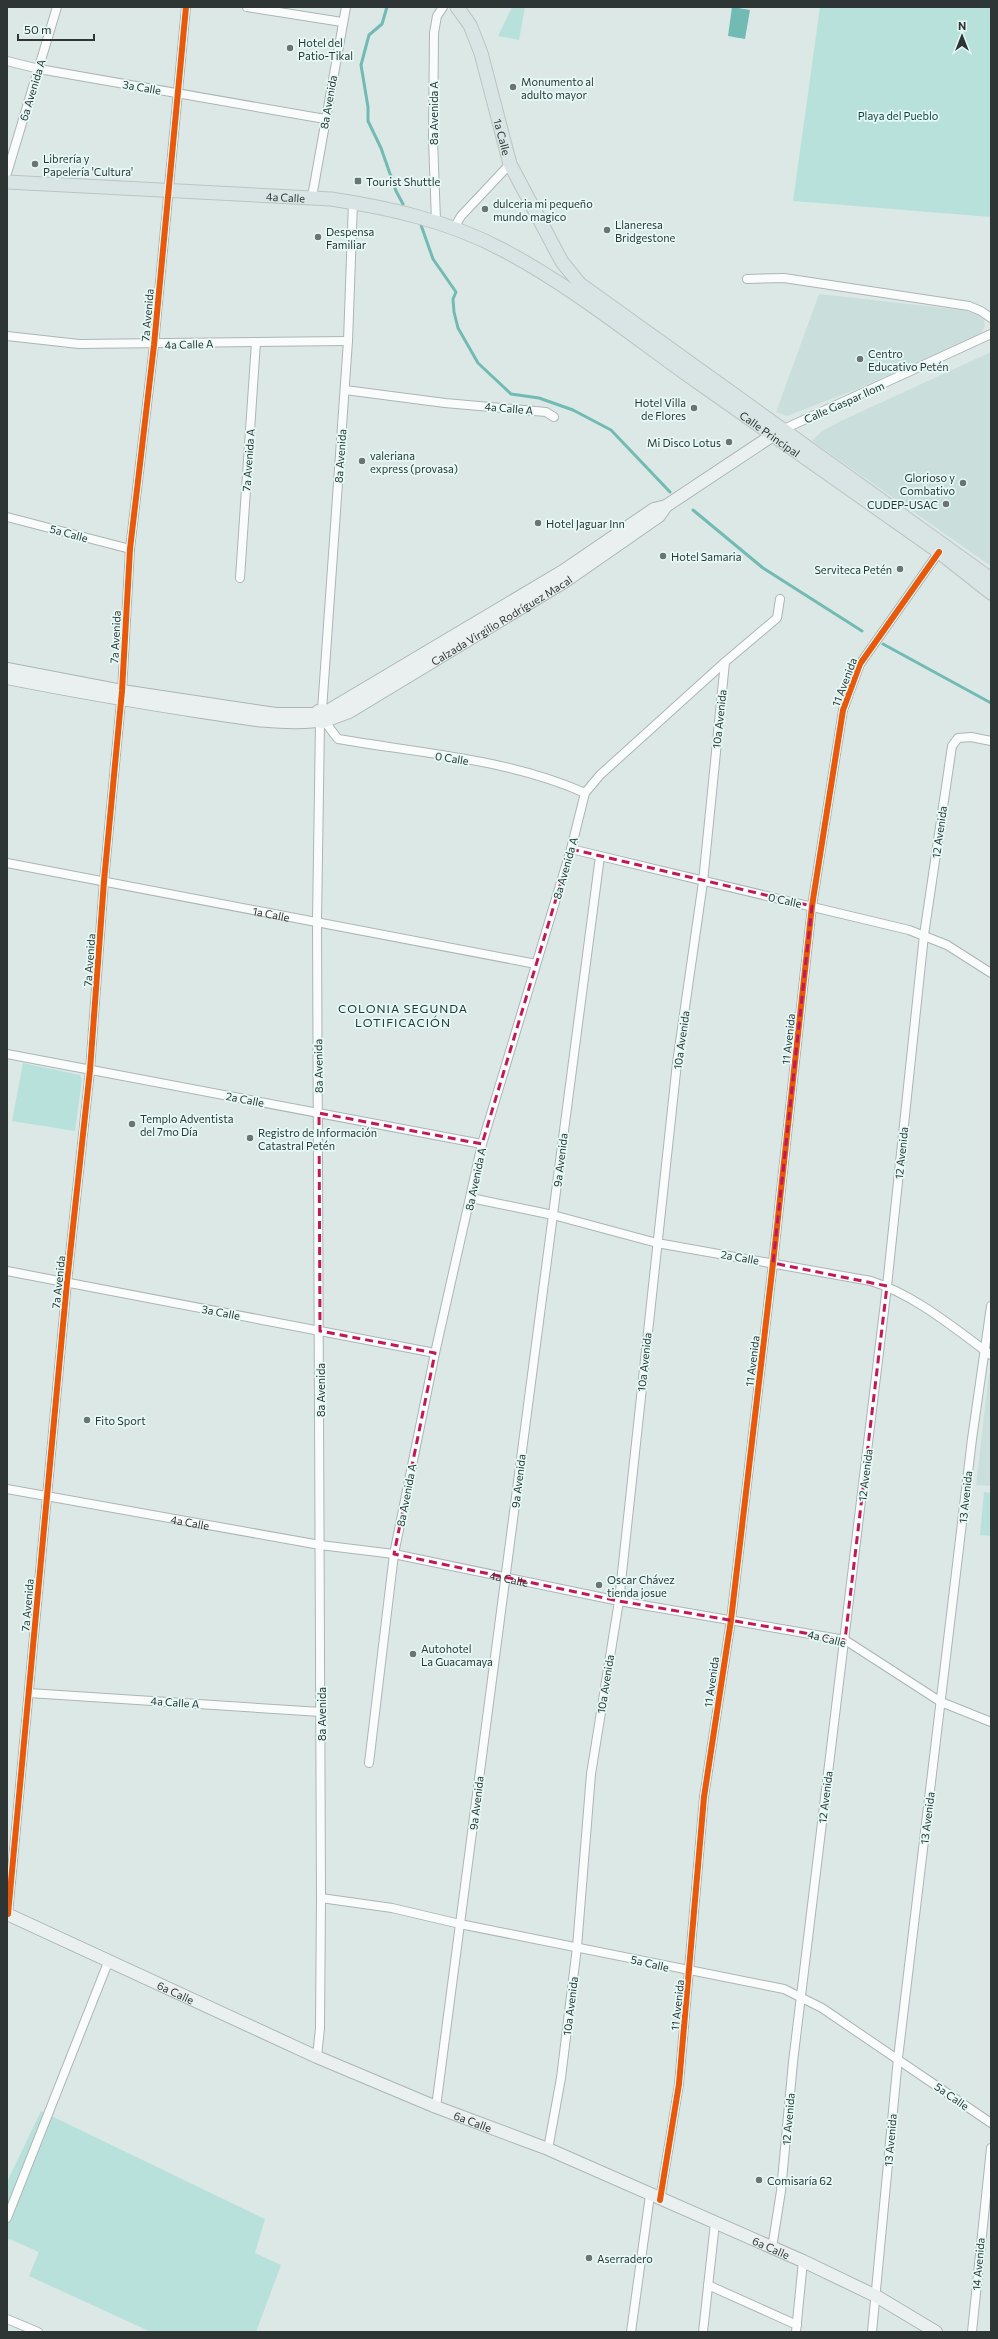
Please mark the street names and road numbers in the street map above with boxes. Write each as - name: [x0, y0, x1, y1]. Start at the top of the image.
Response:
- street label: 6a Avenida A: [16, 57, 48, 122]
- street label: 8a Avenida: [317, 74, 339, 130]
- street label: 3a Calle: [122, 77, 162, 97]
- street label: 8a Avenida A: [427, 81, 440, 145]
- street label: 1a Calle: [492, 117, 514, 157]
- street label: 4a Calle: [266, 189, 306, 204]
- street label: 7a Avenida: [138, 288, 156, 342]
- street label: 4a Calle A: [164, 337, 214, 351]
- street label: Calle Gaspar Ilom: [802, 378, 886, 426]
- street label: 4a Calle A: [484, 399, 534, 417]
- street label: Calle Principal: [738, 408, 803, 459]
- street label: 7a Avenida A: [239, 428, 257, 492]
- street label: 8a Avenida: [332, 429, 348, 483]
- street label: 5a Calle: [49, 522, 90, 544]
- street label: Calzada Virgilio Rodríguez Macal: [428, 572, 574, 668]
- street label: 7a Avenida: [107, 610, 123, 664]
- street label: 11 Avenida: [829, 656, 859, 708]
- street label: 10a Avenida: [709, 689, 729, 749]
- street label: 0 Calle: [434, 749, 470, 767]
- street label: 12 Avenida: [929, 805, 949, 859]
- street label: 8a Avenida A: [550, 835, 580, 900]
- street label: 0 Calle: [767, 890, 803, 910]
- street label: 1a Calle: [252, 904, 291, 923]
- street label: 7a Avenida: [81, 933, 97, 987]
- street label: 10a Avenida: [670, 1010, 692, 1070]
- street label: 11 Avenida: [779, 1013, 797, 1065]
- street label: 8a Avenida: [311, 1039, 325, 1093]
- street label: 2a Calle: [225, 1089, 265, 1109]
- street label: 12 Avenida: [892, 1126, 910, 1180]
- street label: 9a Avenida: [550, 1132, 570, 1188]
- street label: 8a Avenida A: [462, 1146, 488, 1212]
- street label: 2a Calle: [720, 1247, 760, 1267]
- street label: 7a Avenida: [49, 1255, 67, 1309]
- street label: 3a Calle: [201, 1302, 241, 1322]
- street label: 10a Avenida: [634, 1332, 654, 1392]
- street label: 11 Avenida: [742, 1335, 762, 1387]
- street label: 8a Avenida: [314, 1363, 327, 1417]
- street label: 12 Avenida: [855, 1448, 875, 1502]
- street label: 9a Avenida: [508, 1453, 528, 1509]
- street label: 8a Avenida A: [394, 1462, 419, 1528]
- street label: 13 Avenida: [956, 1470, 974, 1524]
- street label: 4a Calle: [170, 1512, 211, 1532]
- street label: 4a Calle: [488, 1568, 530, 1588]
- street label: 7a Avenida: [18, 1578, 36, 1632]
- street label: 4a Calle: [806, 1627, 848, 1649]
- street label: 10a Avenida: [594, 1654, 616, 1714]
- street label: 11 Avenida: [701, 1656, 721, 1708]
- street label: 8a Avenida: [315, 1687, 328, 1741]
- street label: 4a Calle A: [150, 1694, 200, 1710]
- street label: 12 Avenida: [815, 1770, 835, 1824]
- street label: 9a Avenida: [466, 1775, 486, 1831]
- street label: 13 Avenida: [917, 1791, 937, 1845]
- street label: 5a Calle: [630, 1952, 671, 1974]
- street label: 10a Avenida: [560, 1976, 580, 2036]
- street label: 6a Calle: [155, 1978, 197, 2006]
- street label: 11 Avenida: [668, 1979, 686, 2031]
- street label: 5a Calle: [932, 2080, 972, 2113]
- street label: 12 Avenida: [779, 2092, 797, 2146]
- street label: 6a Calle: [452, 2108, 494, 2134]
- street label: 13 Avenida: [881, 2113, 899, 2167]
- street label: 6a Calle: [751, 2233, 792, 2261]
- street label: 14 Avenida: [969, 2237, 987, 2291]

